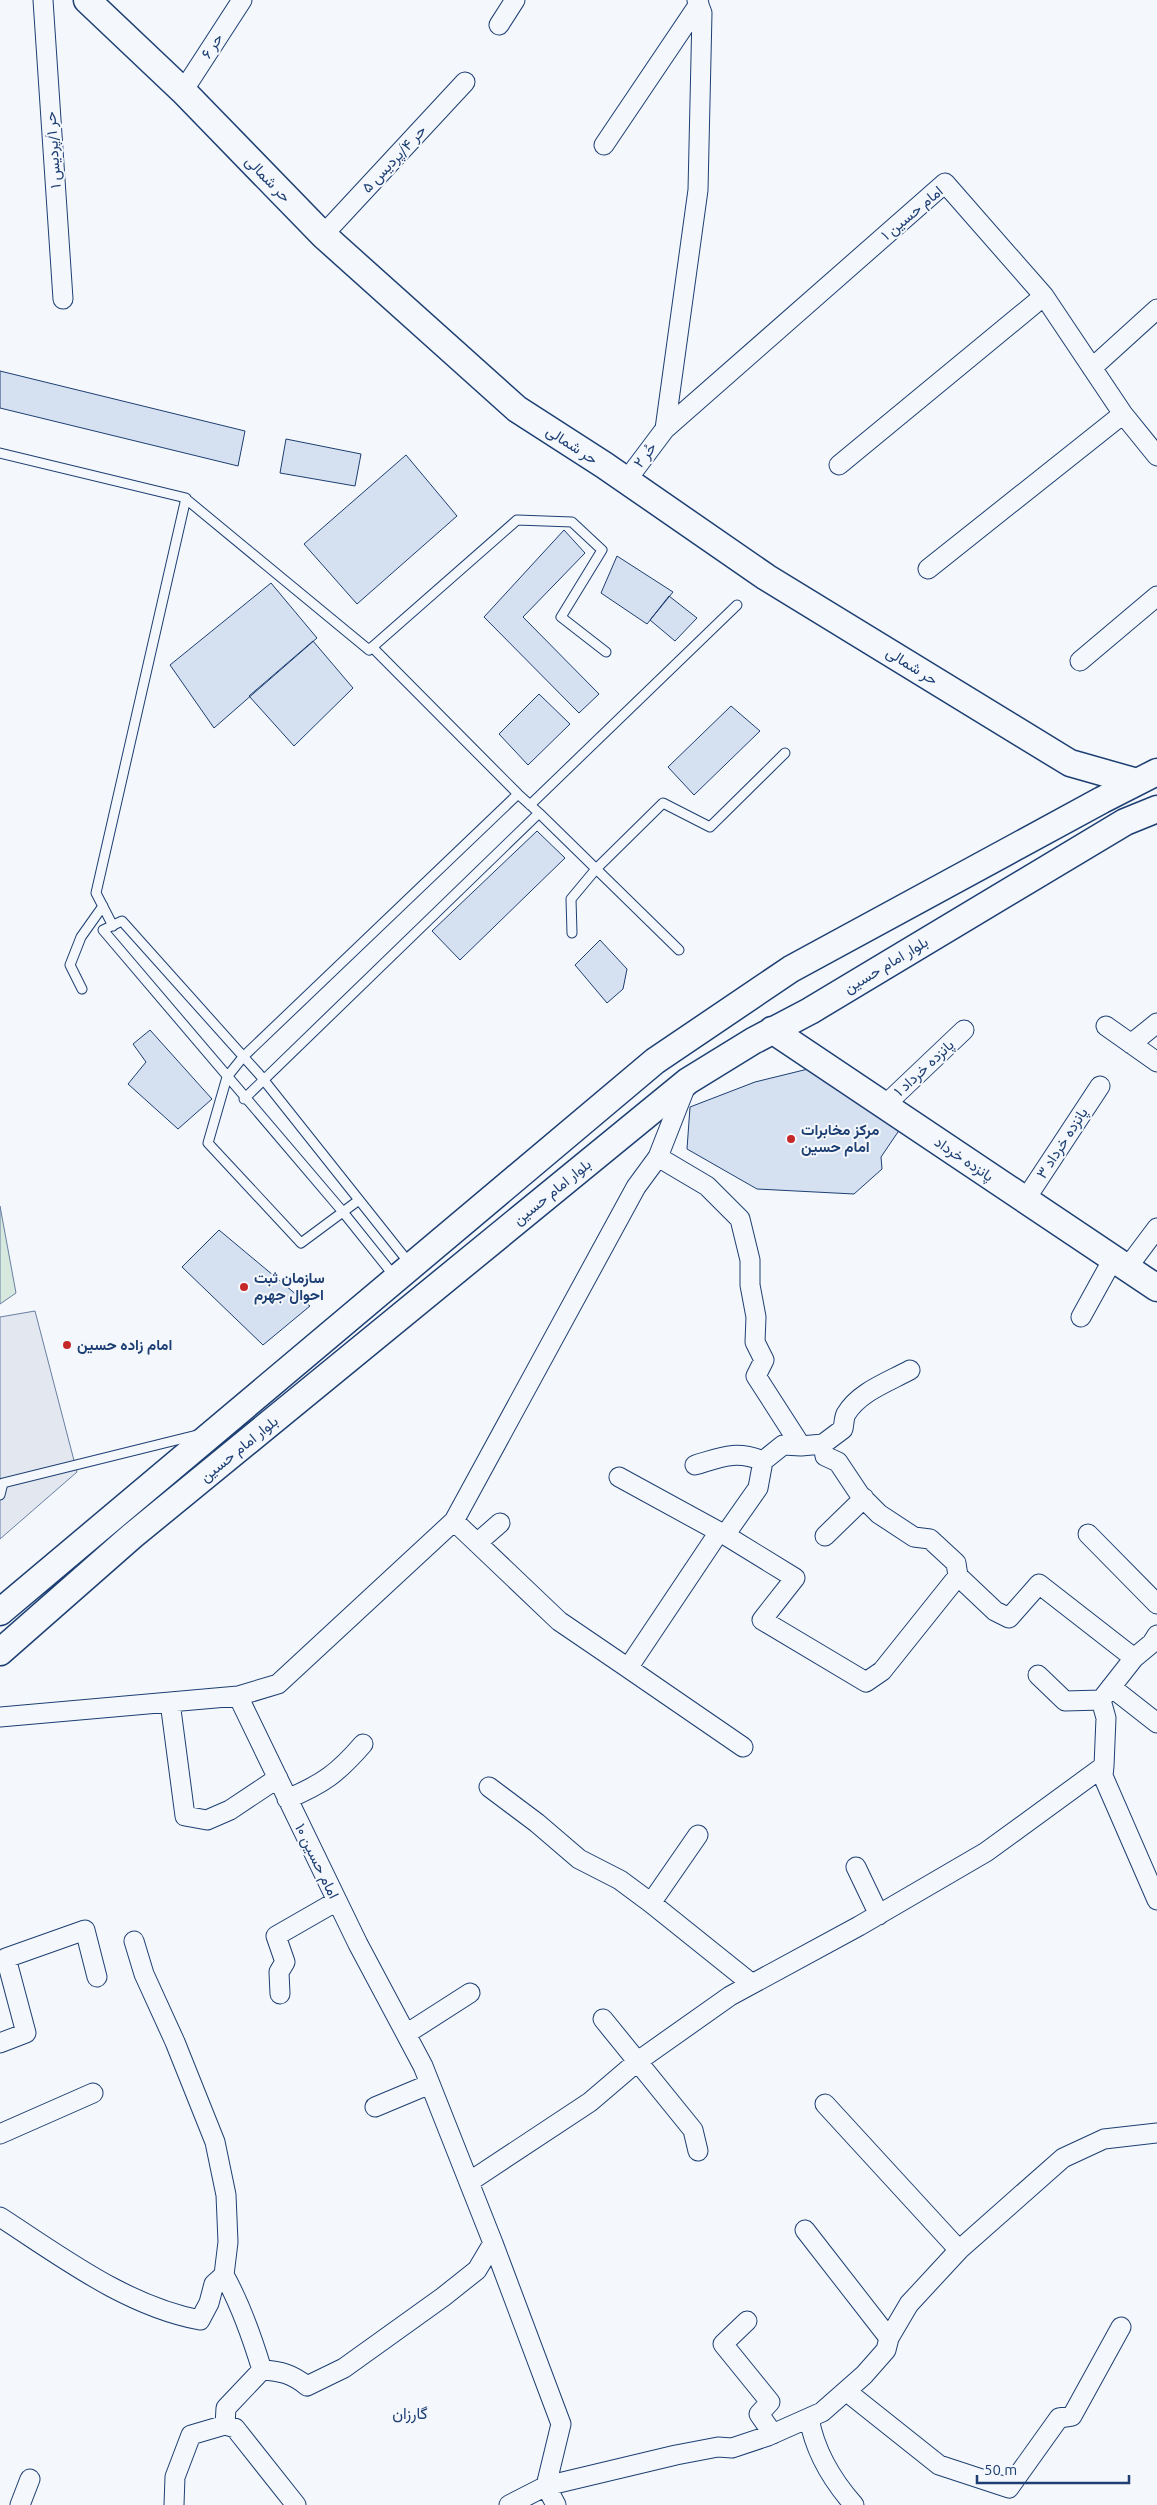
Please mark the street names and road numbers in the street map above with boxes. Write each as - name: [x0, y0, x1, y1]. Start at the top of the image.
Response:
- street label: حر ۶: [197, 30, 227, 62]
- street label: حر ۱/پردیس ۱: [41, 111, 66, 189]
- street label: حر ۴/پردیس ۵: [358, 121, 431, 197]
- street label: حر شمالی: [241, 152, 295, 207]
- street label: امام حسین ۱: [877, 182, 947, 245]
- street label: حر شمالی: [542, 422, 601, 469]
- street label: حُر ۲: [630, 439, 660, 471]
- street label: حر شمالی: [882, 643, 941, 690]
- street label: بلوار امام حسین: [841, 933, 932, 998]
- street label: پانزده خرداد ۱: [890, 1036, 958, 1101]
- street label: پانزده خرداد ۳: [1032, 1104, 1092, 1182]
- street label: پانزده خرداد: [930, 1133, 997, 1186]
- street label: بلوار امام حسین: [509, 1155, 595, 1230]
- street label: بلوار امام حسین: [196, 1412, 282, 1487]
- street label: امام حسین ۱۰: [290, 1820, 343, 1902]

